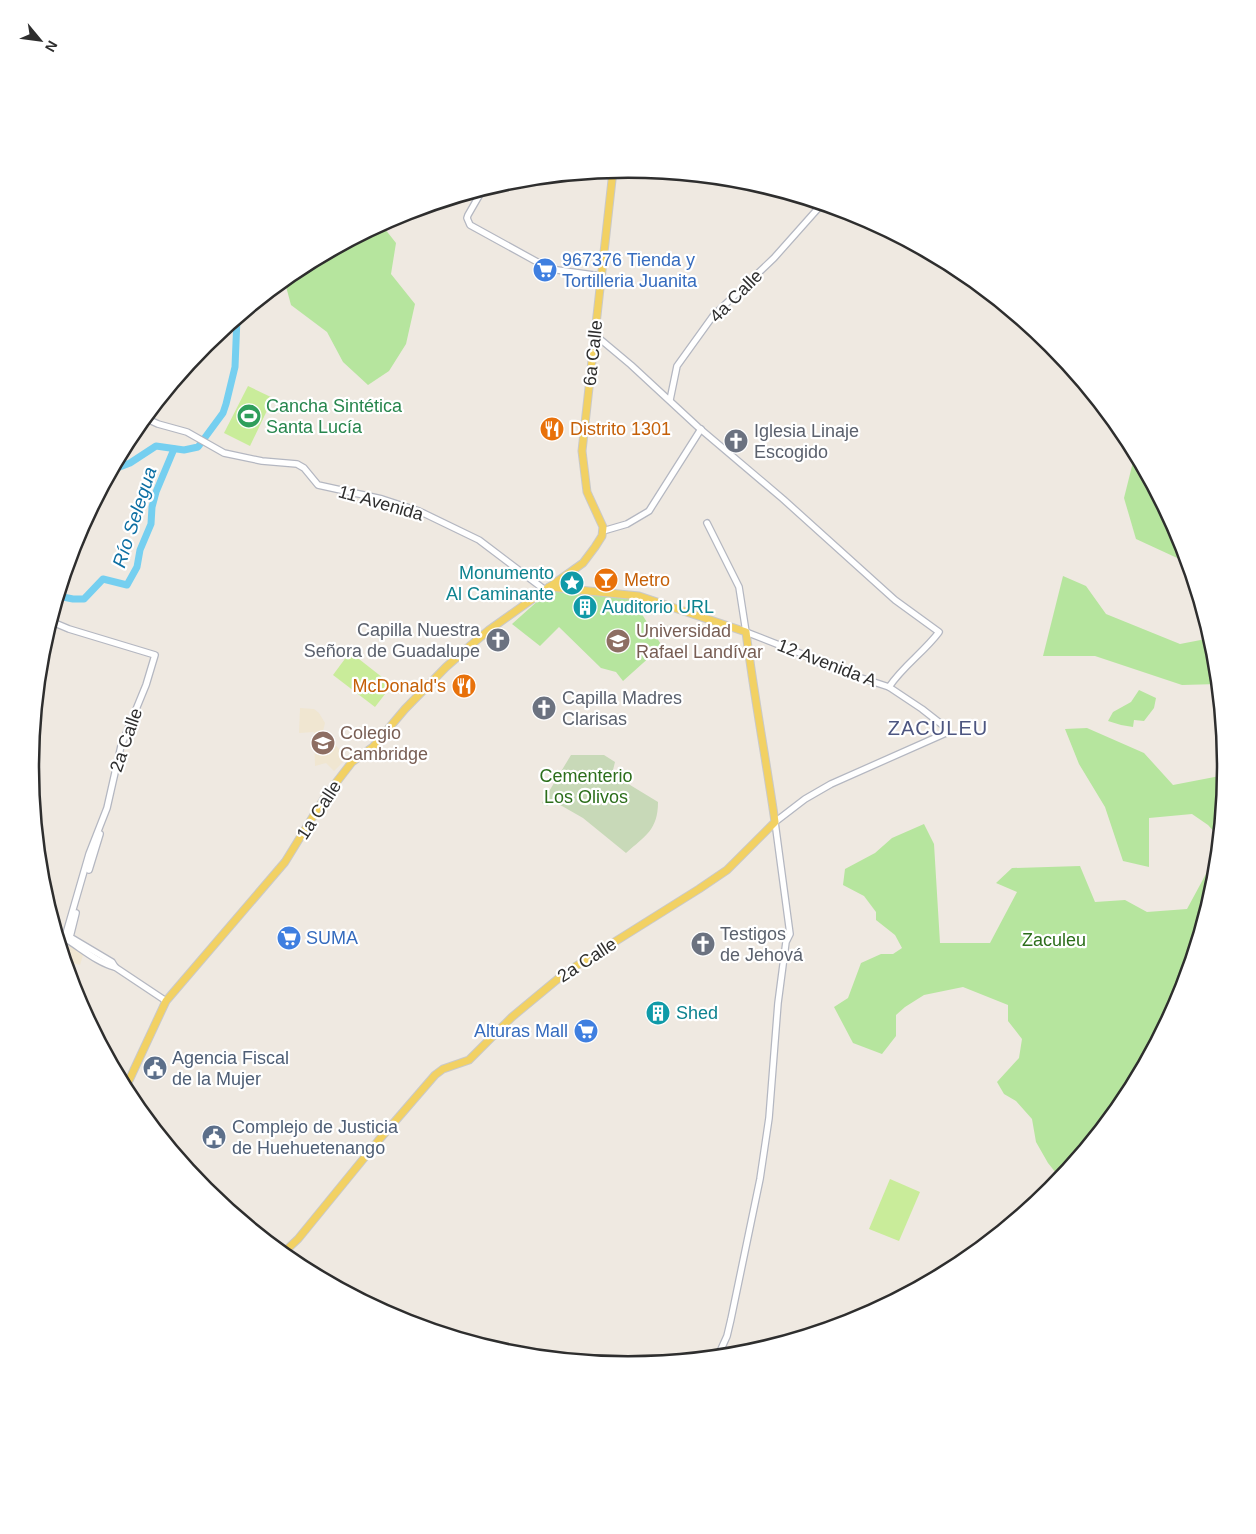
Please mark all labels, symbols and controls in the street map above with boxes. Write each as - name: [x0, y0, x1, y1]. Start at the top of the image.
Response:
- north arrow: [15, 15, 65, 65]
- text: N: [42, 38, 61, 55]
- place label: 967376 Tienda y Tortilleria Juanita: [562, 250, 698, 291]
- supermarket icon: 967376 Tienda y Tortilleria Juanita: [532, 257, 558, 283]
- street label: 4a Calle: [706, 266, 766, 326]
- street label: 6a Calle: [580, 319, 606, 387]
- place label: Cancha Sintética Santa Lucía: [266, 396, 403, 437]
- sports icon: Cancha Sintética Santa Lucía: [236, 403, 262, 429]
- restaurant icon: Distrito 1301: [539, 416, 565, 442]
- place label: Distrito 1301: [570, 419, 671, 439]
- place label: Iglesia Linaje Escogido: [754, 421, 859, 462]
- church icon: Iglesia Linaje Escogido: [723, 428, 749, 454]
- water label: Río Selegua: [108, 464, 161, 570]
- street label: 11 Avenida: [336, 481, 427, 525]
- place label: Monumento Al Caminante: [446, 563, 554, 604]
- bar icon: Metro: [593, 567, 619, 593]
- place icon: Monumento Al Caminante: [559, 570, 585, 596]
- place label: Metro: [624, 570, 670, 590]
- building icon: Auditorio URL: [572, 594, 598, 620]
- place label: Auditorio URL: [602, 597, 714, 617]
- place label: Capilla Nuestra Señora de Guadalupe: [304, 620, 481, 661]
- place label: Universidad Rafael Landívar: [636, 621, 763, 662]
- church icon: Capilla Nuestra Señora de Guadalupe: [485, 627, 511, 653]
- school or university icon: Universidad Rafael Landívar: [605, 628, 631, 654]
- street label: 12 Avenida A: [775, 635, 879, 691]
- restaurant icon: McDonald's: [451, 673, 477, 699]
- place label: McDonald's: [353, 676, 446, 696]
- place label: Capilla Madres Clarisas: [562, 688, 682, 729]
- church icon: Capilla Madres Clarisas: [531, 695, 557, 721]
- street label: 2a Calle: [106, 706, 146, 774]
- district label: ZACULEU: [888, 717, 988, 739]
- place label: Colegio Cambridge: [340, 723, 428, 764]
- school or university icon: Colegio Cambridge: [310, 730, 336, 756]
- park label: Cementerio Los Olivos: [539, 766, 633, 807]
- street label: 1a Calle: [293, 777, 345, 843]
- place label: Testigos de Jehová: [720, 924, 804, 965]
- supermarket icon: SUMA: [276, 925, 302, 951]
- place label: SUMA: [306, 928, 358, 948]
- park label: Zaculeu: [1022, 930, 1086, 950]
- church icon: Testigos de Jehová: [690, 931, 716, 957]
- street label: 2a Calle: [554, 934, 620, 986]
- building icon: Shed: [645, 1000, 671, 1026]
- place label: Shed: [676, 1003, 718, 1023]
- supermarket icon: Alturas Mall: [573, 1018, 599, 1044]
- place label: Alturas Mall: [474, 1021, 568, 1041]
- place label: Agencia Fiscal de la Mujer: [172, 1048, 289, 1089]
- public building icon: Agencia Fiscal de la Mujer: [142, 1055, 168, 1081]
- place label: Complejo de Justicia de Huehuetenango: [232, 1117, 399, 1158]
- public building icon: Complejo de Justicia de Huehuetenango: [201, 1124, 227, 1150]

